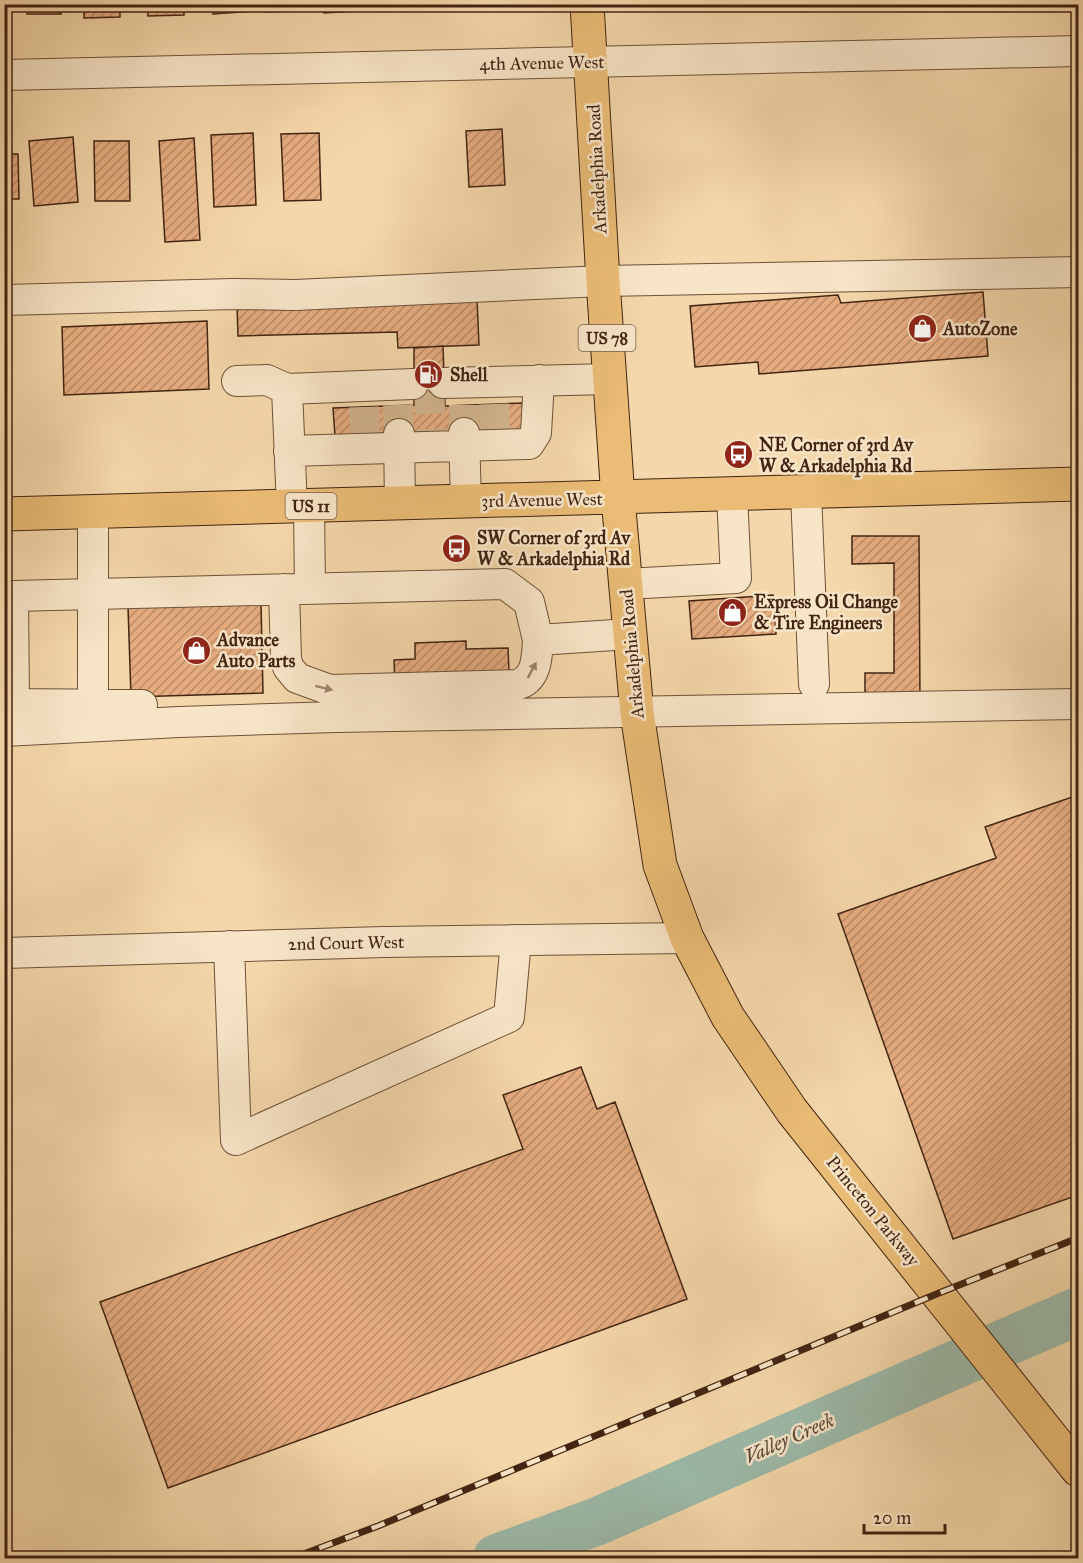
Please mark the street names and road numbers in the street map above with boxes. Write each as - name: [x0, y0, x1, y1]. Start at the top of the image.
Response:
- street label: 4th Avenue West: [479, 51, 605, 75]
- street label: Arkadelphia Road: [583, 104, 611, 235]
- road number: US 78: [578, 325, 636, 351]
- street label: 3rd Avenue West: [481, 488, 604, 512]
- road number: US 11: [286, 493, 336, 519]
- street label: Arkadelphia Road: [615, 588, 649, 721]
- street label: 2nd Court West: [288, 931, 405, 955]
- street label: Princeton Parkway: [822, 1151, 925, 1271]

